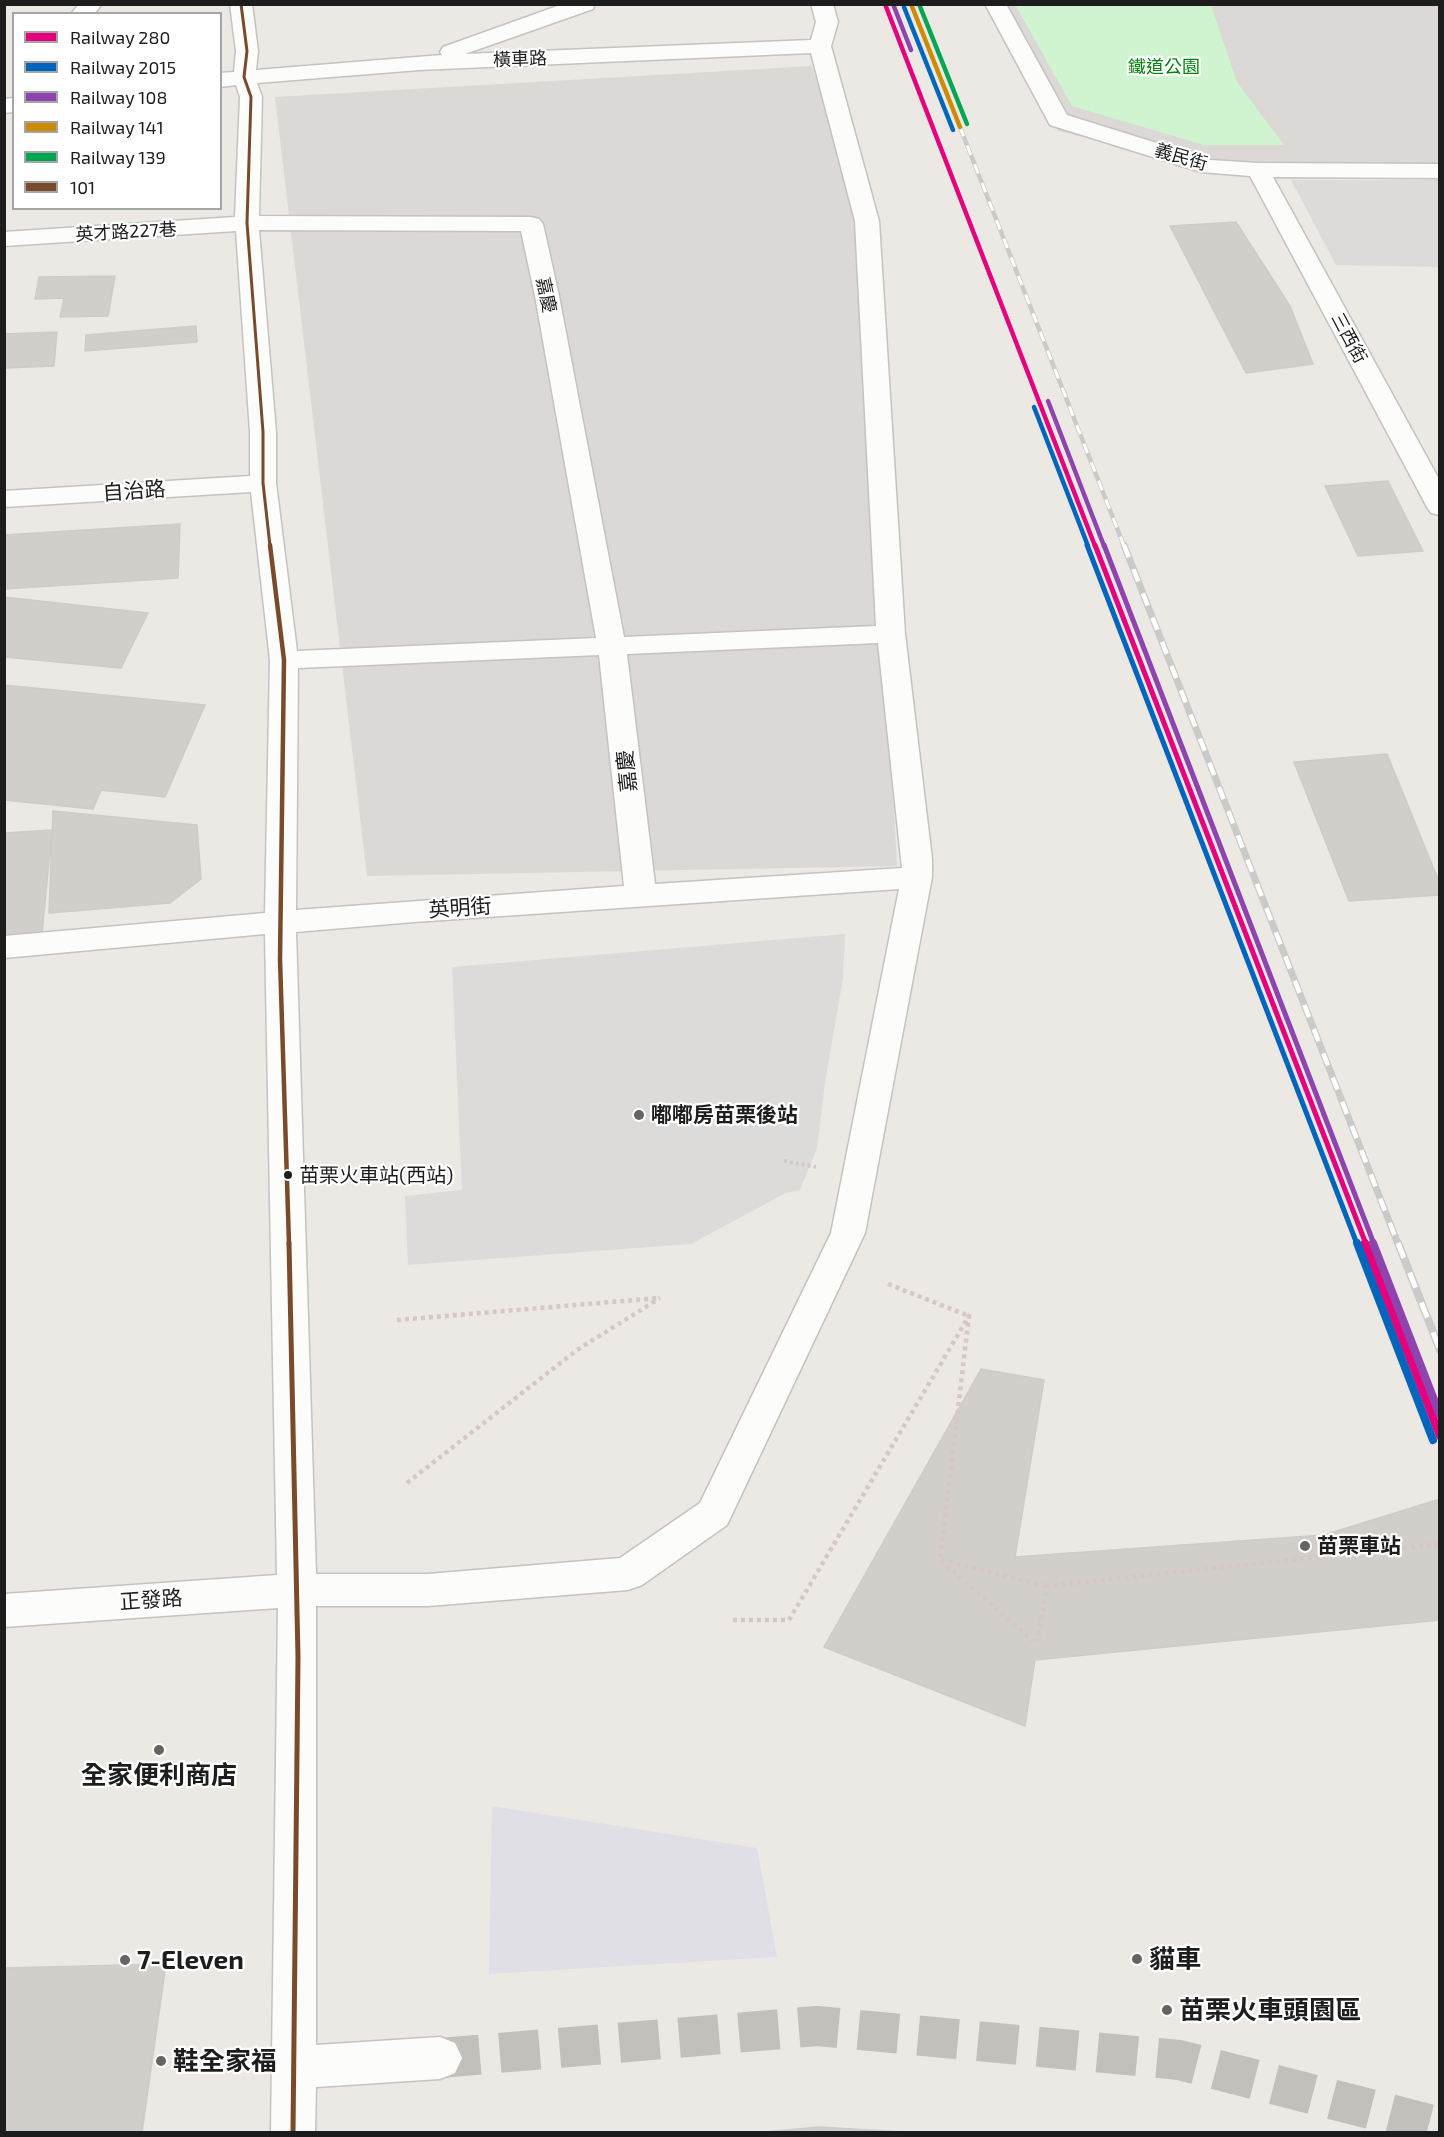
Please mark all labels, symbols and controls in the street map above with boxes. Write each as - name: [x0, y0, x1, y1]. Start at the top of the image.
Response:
- legend: [12, 12, 222, 210]
- text: Railway 280: [70, 26, 170, 48]
- street label: 橫車路: [493, 47, 547, 71]
- text: Railway 2015: [70, 56, 176, 78]
- park label: 鐵道公園: [1128, 56, 1200, 78]
- text: Railway 108: [70, 86, 167, 108]
- text: Railway 141: [70, 116, 164, 138]
- street label: 義民街: [1152, 139, 1210, 175]
- text: Railway 139: [70, 146, 166, 168]
- text: 101: [70, 176, 95, 198]
- street label: 英才路227巷: [75, 219, 177, 245]
- street label: 嘉慶: [532, 275, 560, 315]
- street label: 三西街: [1327, 309, 1371, 367]
- street label: 自治路: [102, 476, 166, 506]
- street label: 嘉慶: [612, 749, 642, 793]
- street label: 英明街: [428, 893, 492, 923]
- place label: 嘟嘟房苗栗後站: [651, 1102, 798, 1128]
- marker: 嘟嘟房苗栗後站: [632, 1108, 646, 1122]
- place label: 苗栗火車站(西站): [299, 1163, 453, 1187]
- marker: 苗栗火車站(西站): [282, 1169, 294, 1181]
- place label: 苗栗車站: [1317, 1533, 1401, 1559]
- marker: 苗栗車站: [1298, 1539, 1312, 1553]
- street label: 正發路: [119, 1585, 183, 1615]
- marker: 全家便利商店: [152, 1743, 166, 1757]
- place label: 全家便利商店: [81, 1759, 237, 1791]
- place label: 貓車: [1149, 1943, 1201, 1975]
- place label: 7-Eleven: [137, 1944, 244, 1976]
- marker: 貓車: [1130, 1952, 1144, 1966]
- marker: 7-Eleven: [118, 1953, 132, 1967]
- place label: 苗栗火車頭園區: [1179, 1994, 1361, 2026]
- marker: 苗栗火車頭園區: [1160, 2003, 1174, 2017]
- place label: 鞋全家福: [173, 2045, 277, 2077]
- marker: 鞋全家福: [154, 2054, 168, 2068]

